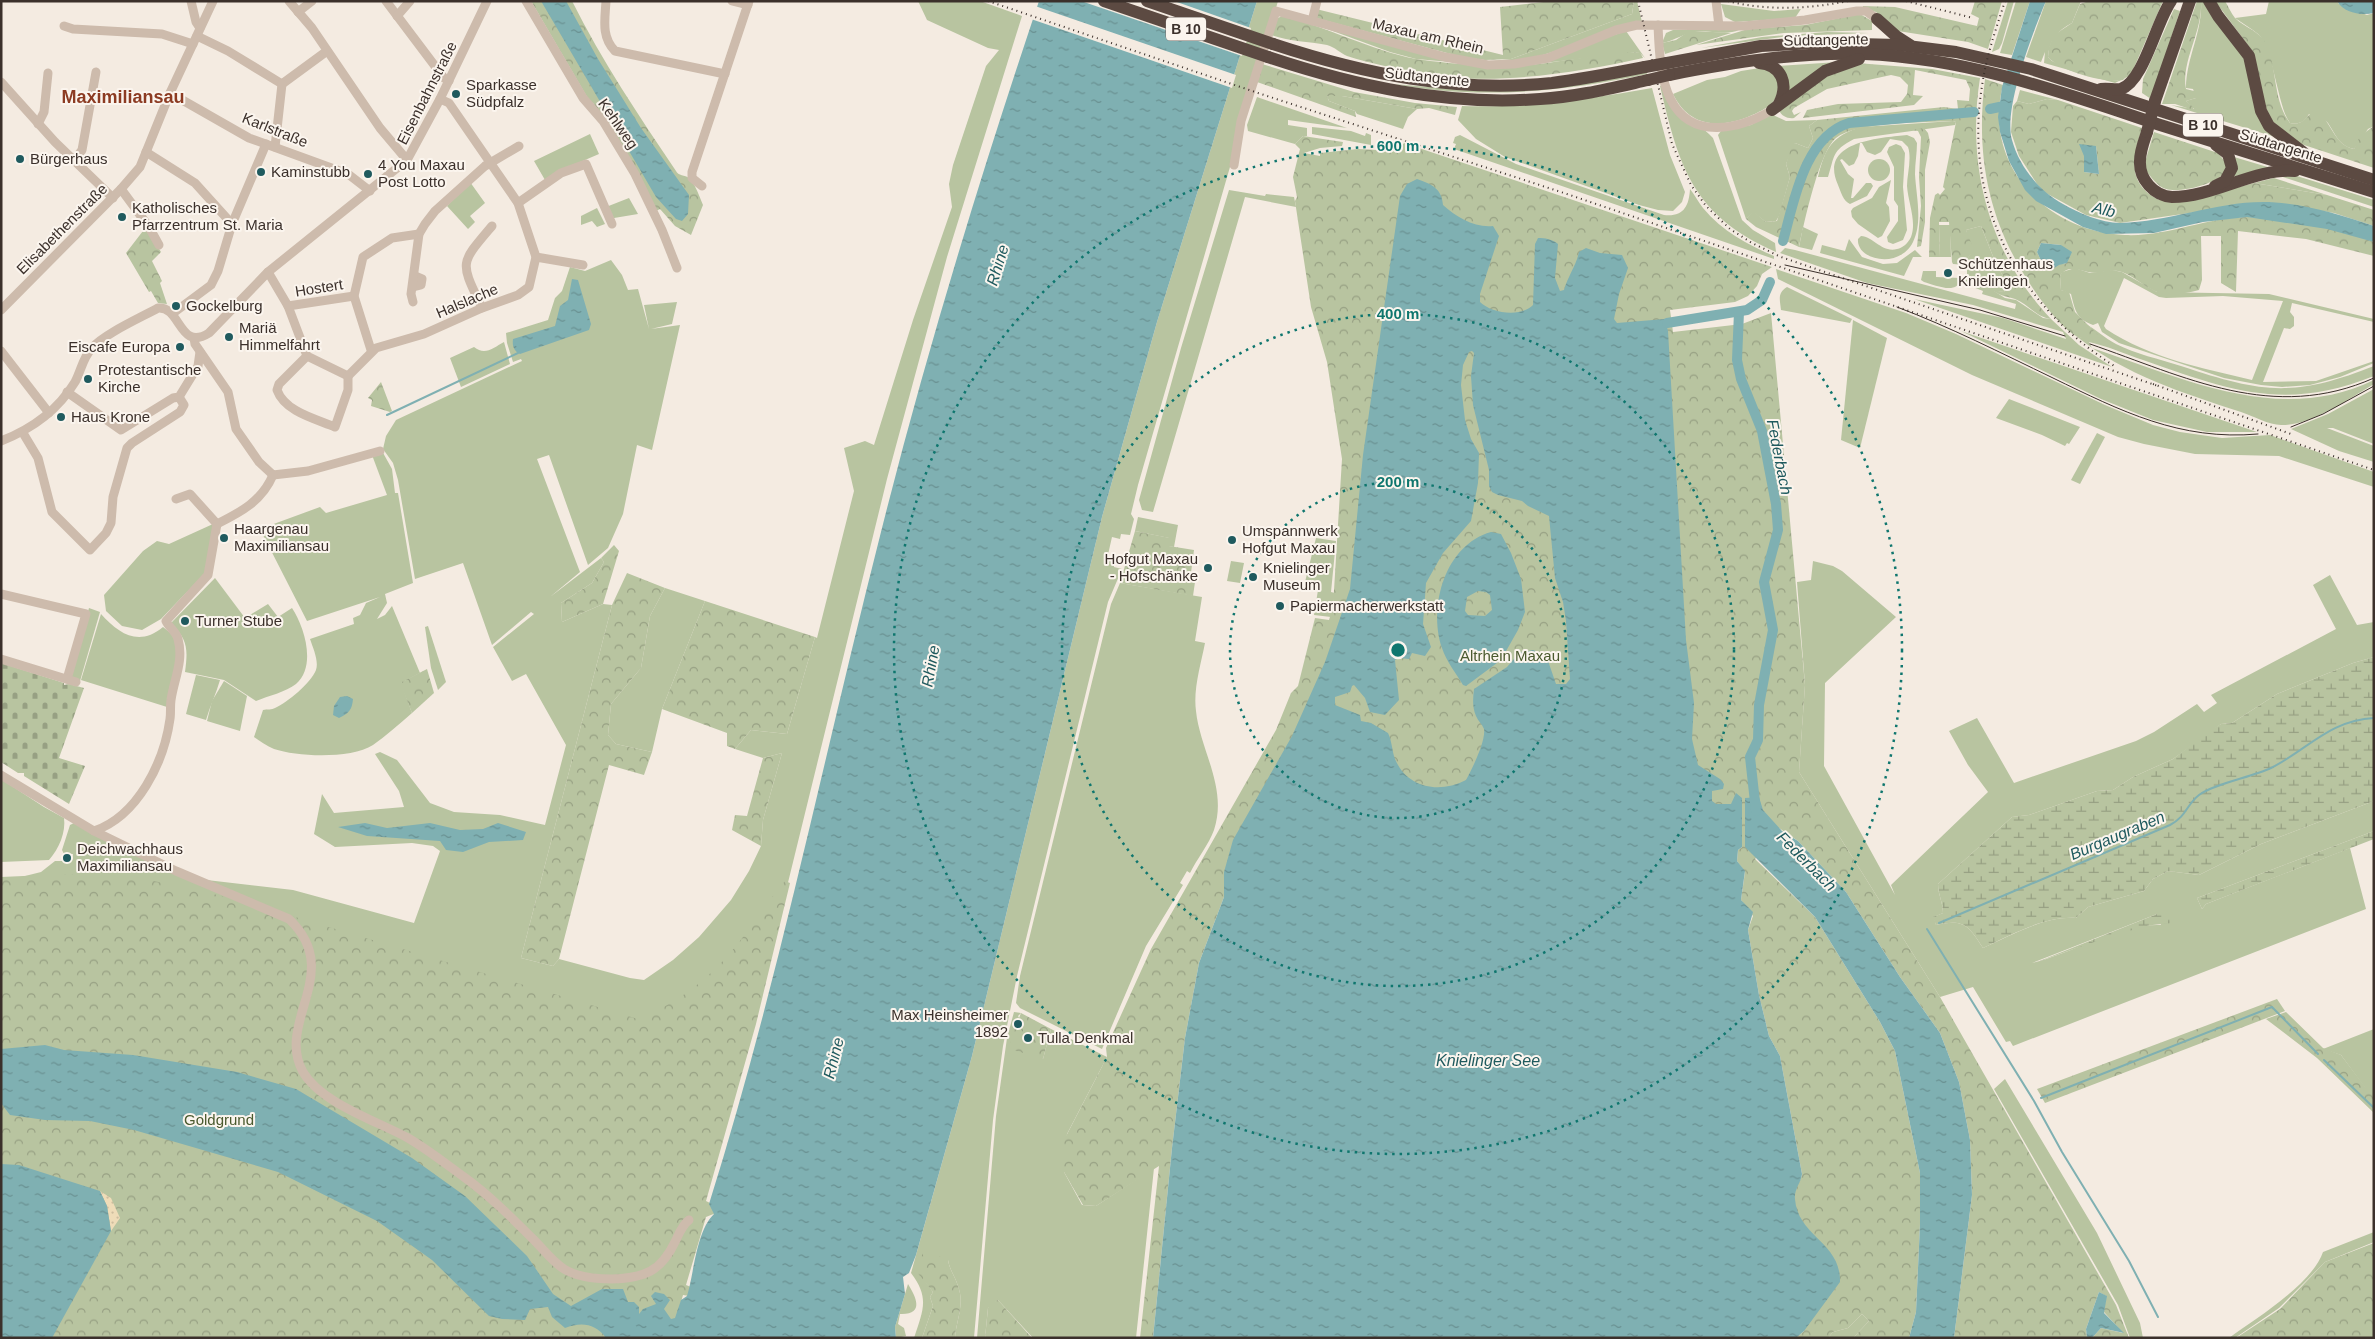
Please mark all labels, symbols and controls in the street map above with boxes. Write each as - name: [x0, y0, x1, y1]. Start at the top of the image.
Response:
- street label: Maxau am Rhein: [1371, 14, 1485, 57]
- road number: B 10: [1166, 18, 1206, 40]
- street label: Südtangente: [1783, 30, 1869, 49]
- street label: Eisenbahnstraße: [393, 38, 460, 147]
- street label: Südtangente: [1384, 64, 1470, 89]
- place label: Sparkasse Südpfalz: [466, 76, 537, 110]
- district label: Maximiliansau: [61, 87, 185, 107]
- marker: Sparkasse Südpfalz: [450, 88, 462, 100]
- street label: Kehlweg: [595, 95, 642, 152]
- street label: Karlstraße: [240, 109, 310, 150]
- road number: B 10: [2183, 114, 2223, 136]
- street label: Südtangente: [2238, 125, 2324, 166]
- text: 600 m: [1377, 137, 1419, 154]
- place label: Bürgerhaus: [30, 150, 108, 167]
- marker: Bürgerhaus: [14, 153, 26, 165]
- place label: 4 You Maxau Post Lotto: [378, 156, 465, 190]
- place label: Kaminstubb: [271, 163, 350, 180]
- marker: Kaminstubb: [255, 166, 267, 178]
- marker: 4 You Maxau Post Lotto: [362, 168, 374, 180]
- street label: Elisabethenstraße: [13, 180, 110, 277]
- water label: Alb: [2090, 198, 2117, 220]
- place label: Katholisches Pfarrzentrum St. Maria: [132, 199, 284, 233]
- marker: Katholisches Pfarrzentrum St. Maria: [116, 211, 128, 223]
- water label: Rhine: [983, 243, 1012, 288]
- place label: Schützenhaus Knielingen: [1958, 255, 2053, 289]
- marker: Schützenhaus Knielingen: [1942, 267, 1954, 279]
- street label: Hostert: [294, 275, 345, 300]
- street label: Halslache: [433, 280, 500, 321]
- place label: Gockelburg: [186, 297, 263, 314]
- marker: Gockelburg: [170, 300, 182, 312]
- text: 400 m: [1377, 305, 1419, 322]
- place label: Mariä Himmelfahrt: [239, 319, 321, 353]
- marker: Mariä Himmelfahrt: [223, 331, 235, 343]
- place label: Eiscafe Europa: [68, 338, 171, 355]
- marker: Eiscafe Europa: [174, 341, 186, 353]
- place label: Protestantische Kirche: [98, 361, 201, 395]
- marker: Protestantische Kirche: [82, 373, 94, 385]
- place label: Haus Krone: [71, 408, 150, 425]
- marker: Haus Krone: [55, 411, 67, 423]
- water label: Federbach: [1764, 418, 1795, 496]
- text: 200 m: [1377, 473, 1419, 490]
- place label: Haargenau Maximiliansau: [234, 520, 329, 554]
- place label: Umspannwerk Hofgut Maxau: [1242, 522, 1338, 556]
- marker: Haargenau Maximiliansau: [218, 532, 230, 544]
- marker: Umspannwerk Hofgut Maxau: [1226, 534, 1238, 546]
- place label: Hofgut Maxau - Hofschänke: [1105, 550, 1198, 584]
- place label: Knielinger Museum: [1263, 559, 1330, 593]
- marker: Hofgut Maxau - Hofschänke: [1202, 562, 1214, 574]
- marker: Knielinger Museum: [1247, 571, 1259, 583]
- place label: Papiermacherwerkstatt: [1290, 597, 1444, 614]
- marker: Papiermacherwerkstatt: [1274, 600, 1286, 612]
- place label: Turner Stube: [195, 612, 282, 629]
- marker: Turner Stube: [179, 615, 191, 627]
- centre of rings: [1389, 641, 1407, 659]
- water label: Rhine: [918, 644, 943, 688]
- park label: Altrhein Maxau: [1460, 647, 1560, 664]
- water label: Burgaugraben: [2067, 808, 2167, 863]
- water label: Federbach: [1774, 828, 1840, 894]
- place label: Deichwachhaus Maximiliansau: [77, 840, 183, 874]
- marker: Deichwachhaus Maximiliansau: [61, 852, 73, 864]
- place label: Max Heinsheimer 1892: [891, 1006, 1008, 1040]
- marker: Max Heinsheimer 1892: [1012, 1018, 1024, 1030]
- place label: Tulla Denkmal: [1038, 1029, 1133, 1046]
- marker: Tulla Denkmal: [1022, 1032, 1034, 1044]
- water label: Rhine: [820, 1036, 847, 1080]
- water label: Knielinger See: [1436, 1052, 1540, 1069]
- park label: Goldgrund: [184, 1111, 254, 1128]

